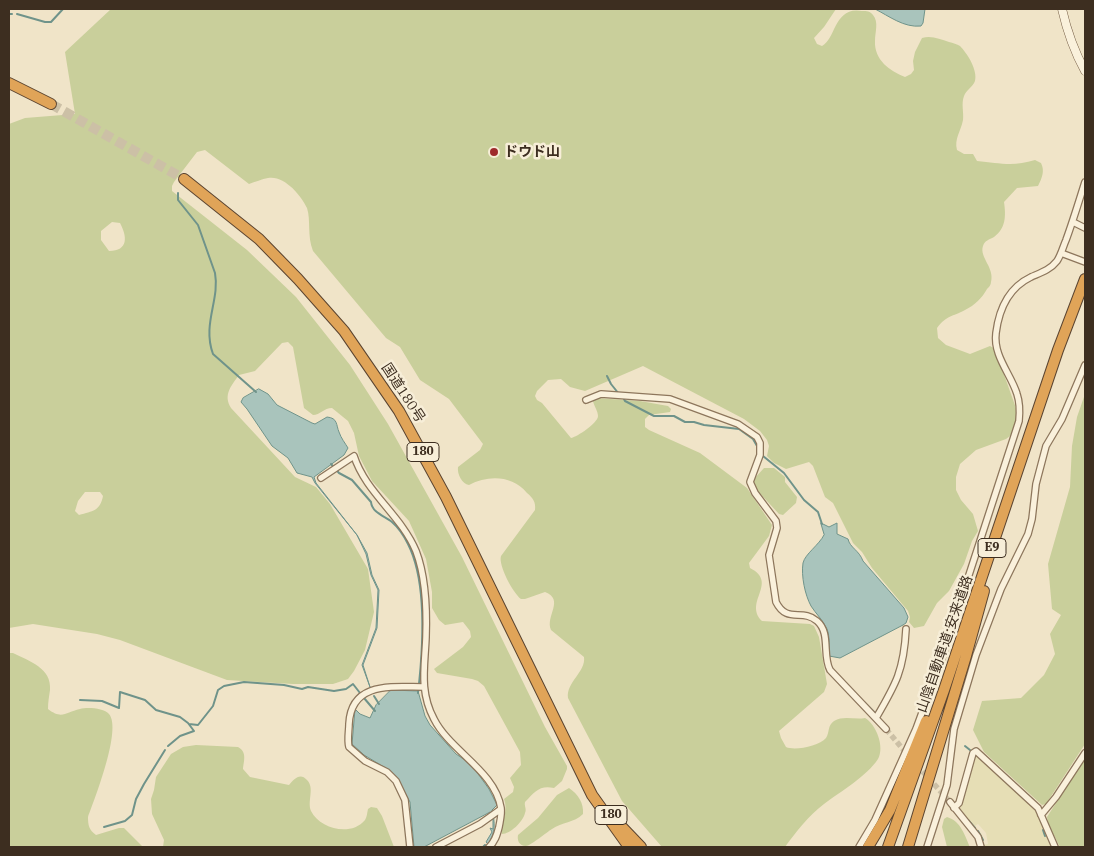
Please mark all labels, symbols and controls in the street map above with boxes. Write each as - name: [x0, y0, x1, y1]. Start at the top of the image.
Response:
- place label: ドウド山: [504, 144, 560, 160]
- marker: ドウド山: [488, 146, 500, 158]
- street label: 国道180号: [378, 360, 428, 426]
- road number: 180: [407, 442, 439, 462]
- road number: E9: [978, 538, 1006, 558]
- street label: 山陰自動車道;安来道路: [914, 573, 976, 715]
- road number: 180: [595, 806, 627, 824]

